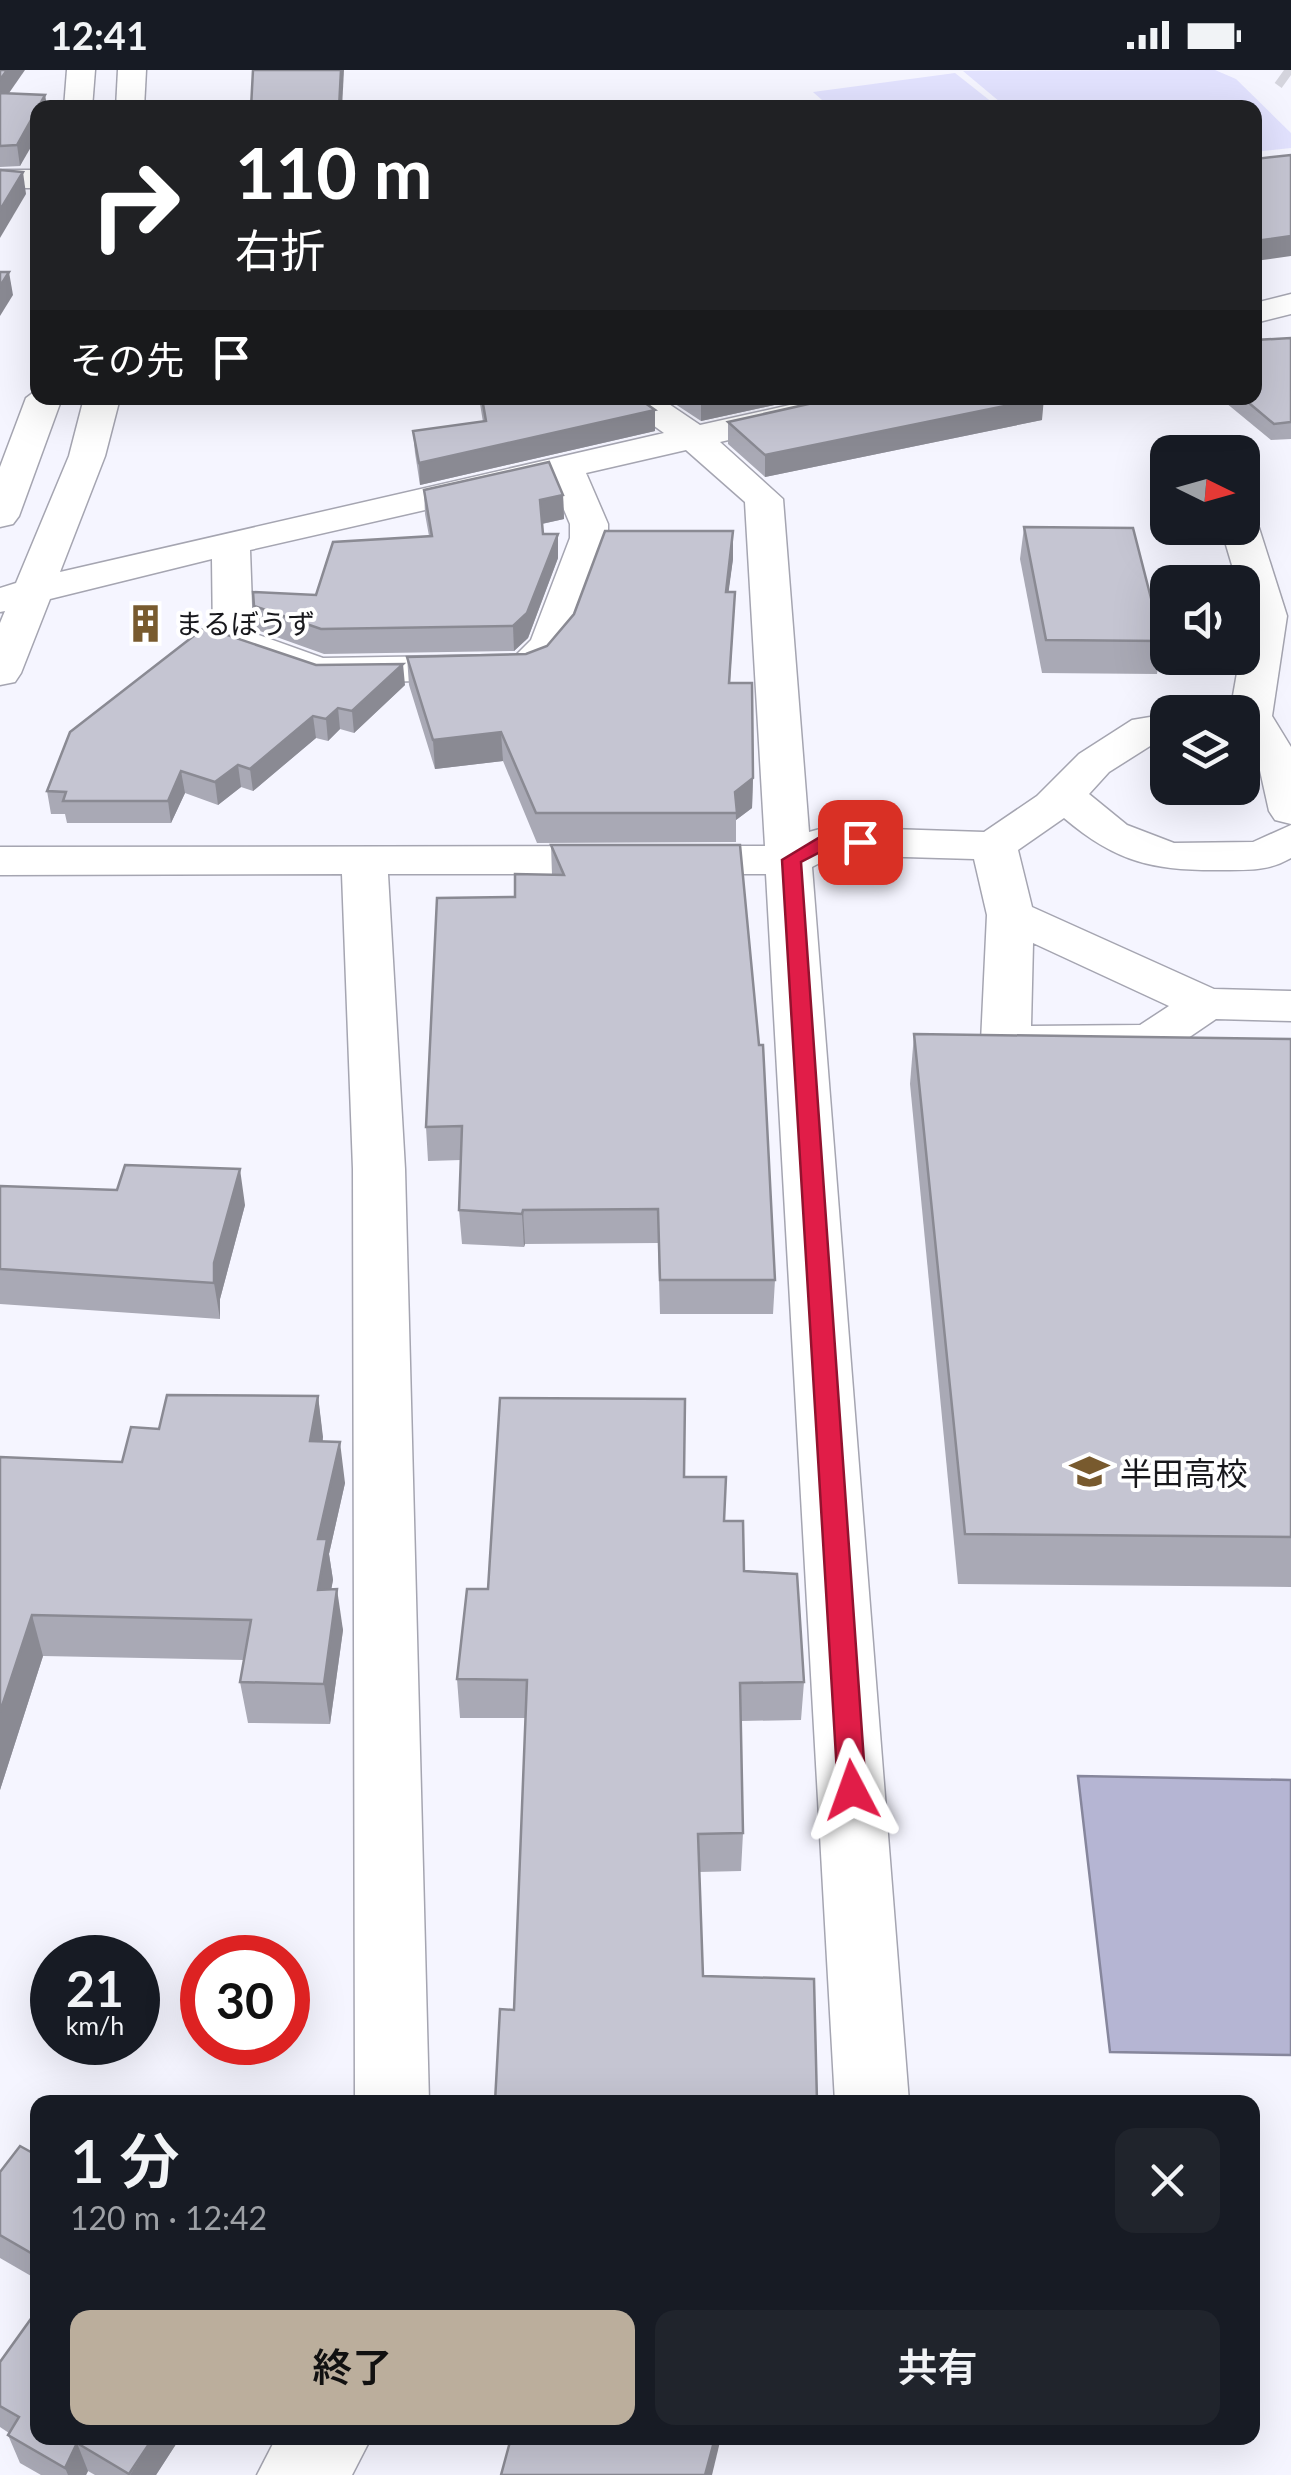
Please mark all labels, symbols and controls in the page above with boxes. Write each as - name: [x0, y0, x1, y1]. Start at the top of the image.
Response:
- text: 12:41: [50, 12, 148, 58]
- text: 110 m: [235, 130, 432, 214]
- icon: right: [70, 140, 200, 270]
- text: 右折: [235, 223, 325, 277]
- icon: arrive: [204, 330, 259, 385]
- text: その先: [70, 336, 184, 382]
- north arrow: [1150, 435, 1260, 545]
- map controls: [1150, 435, 1260, 805]
- button: sound: [1150, 565, 1260, 675]
- building icon: まるぼうず: [124, 602, 166, 644]
- place label: まるぼうず: [175, 606, 315, 640]
- button: layers: [1150, 695, 1260, 805]
- pin: [818, 800, 903, 885]
- icon: arrive: [833, 815, 888, 870]
- school or university icon: 半田高校: [1069, 1451, 1111, 1493]
- place label: 半田高校: [1120, 1453, 1248, 1492]
- position arrow: [800, 1738, 904, 1842]
- speed limit sign: 30: [180, 1935, 310, 2065]
- text: 21: [66, 1958, 124, 2018]
- text: km/h: [66, 2010, 124, 2040]
- text: 1 分: [70, 2124, 180, 2196]
- button: close: [1115, 2128, 1220, 2233]
- text: 120 m · 12:42: [70, 2198, 267, 2237]
- button: 終了: [70, 2310, 635, 2425]
- button: 共有: [655, 2310, 1220, 2425]

